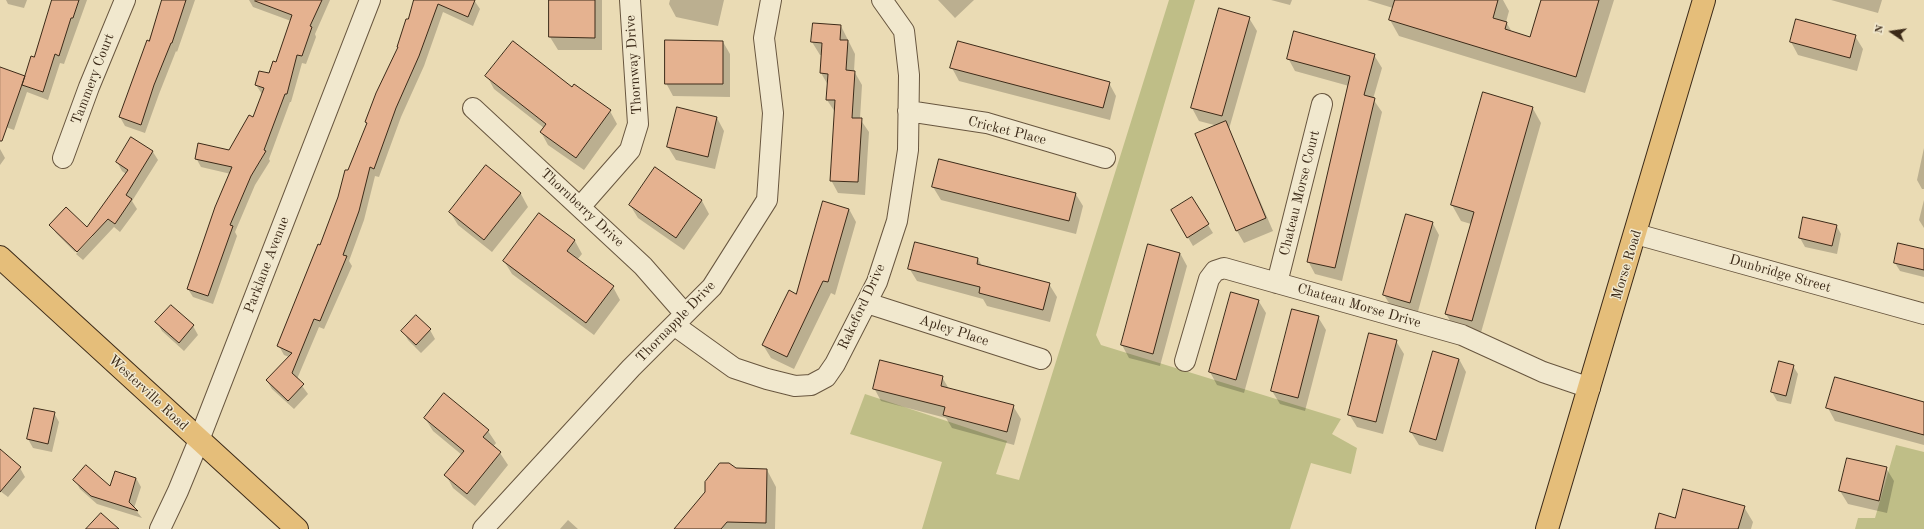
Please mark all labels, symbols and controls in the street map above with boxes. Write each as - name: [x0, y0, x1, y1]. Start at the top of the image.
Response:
- north arrow: [1872, 12, 1912, 52]
- street label: Thornway Drive: [622, 15, 646, 115]
- text: N: [1874, 24, 1886, 35]
- street label: Tammery Court: [68, 31, 118, 127]
- street label: Cricket Place: [966, 113, 1048, 149]
- street label: Chateau Morse Court: [1276, 128, 1324, 258]
- street label: Thornberry Drive: [537, 165, 627, 251]
- street label: Parklane Avenue: [241, 214, 293, 316]
- street label: Morse Road: [1608, 228, 1646, 302]
- street label: Dunbridge Street: [1727, 251, 1833, 297]
- street label: Rakeford Drive: [835, 261, 889, 353]
- street label: Thornapple Drive: [633, 278, 719, 366]
- street label: Chateau Morse Drive: [1295, 280, 1423, 332]
- street label: Apley Place: [917, 312, 991, 350]
- street label: Westerville Road: [104, 352, 192, 434]

